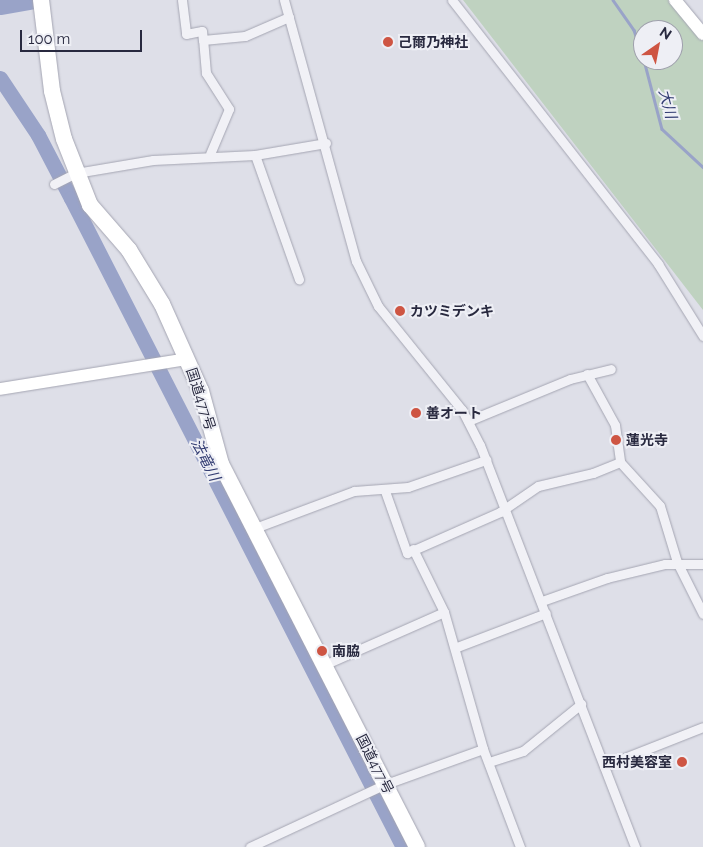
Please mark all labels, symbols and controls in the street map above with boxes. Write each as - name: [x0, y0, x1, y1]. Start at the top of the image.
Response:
- scale bar: [22, 20, 145, 52]
- north arrow: [633, 20, 683, 70]
- text: N: [657, 24, 674, 43]
- text: 100 m: [28, 30, 70, 48]
- place label: 己爾乃神社: [398, 34, 468, 50]
- marker: 己爾乃神社: [382, 36, 394, 48]
- water label: 大川: [654, 87, 680, 121]
- place label: カツミデンキ: [410, 303, 494, 319]
- marker: カツミデンキ: [394, 305, 406, 317]
- street label: 国道477号: [183, 366, 219, 432]
- place label: 善オート: [426, 405, 482, 421]
- marker: 善オート: [410, 407, 422, 419]
- place label: 蓮光寺: [626, 432, 668, 448]
- marker: 蓮光寺: [610, 434, 622, 446]
- water label: 法竜川: [187, 436, 223, 484]
- place label: 南脇: [332, 643, 360, 659]
- marker: 南脇: [316, 645, 328, 657]
- street label: 国道477号: [353, 731, 397, 797]
- place label: 西村美容室: [602, 754, 672, 770]
- marker: 西村美容室: [676, 756, 688, 768]

